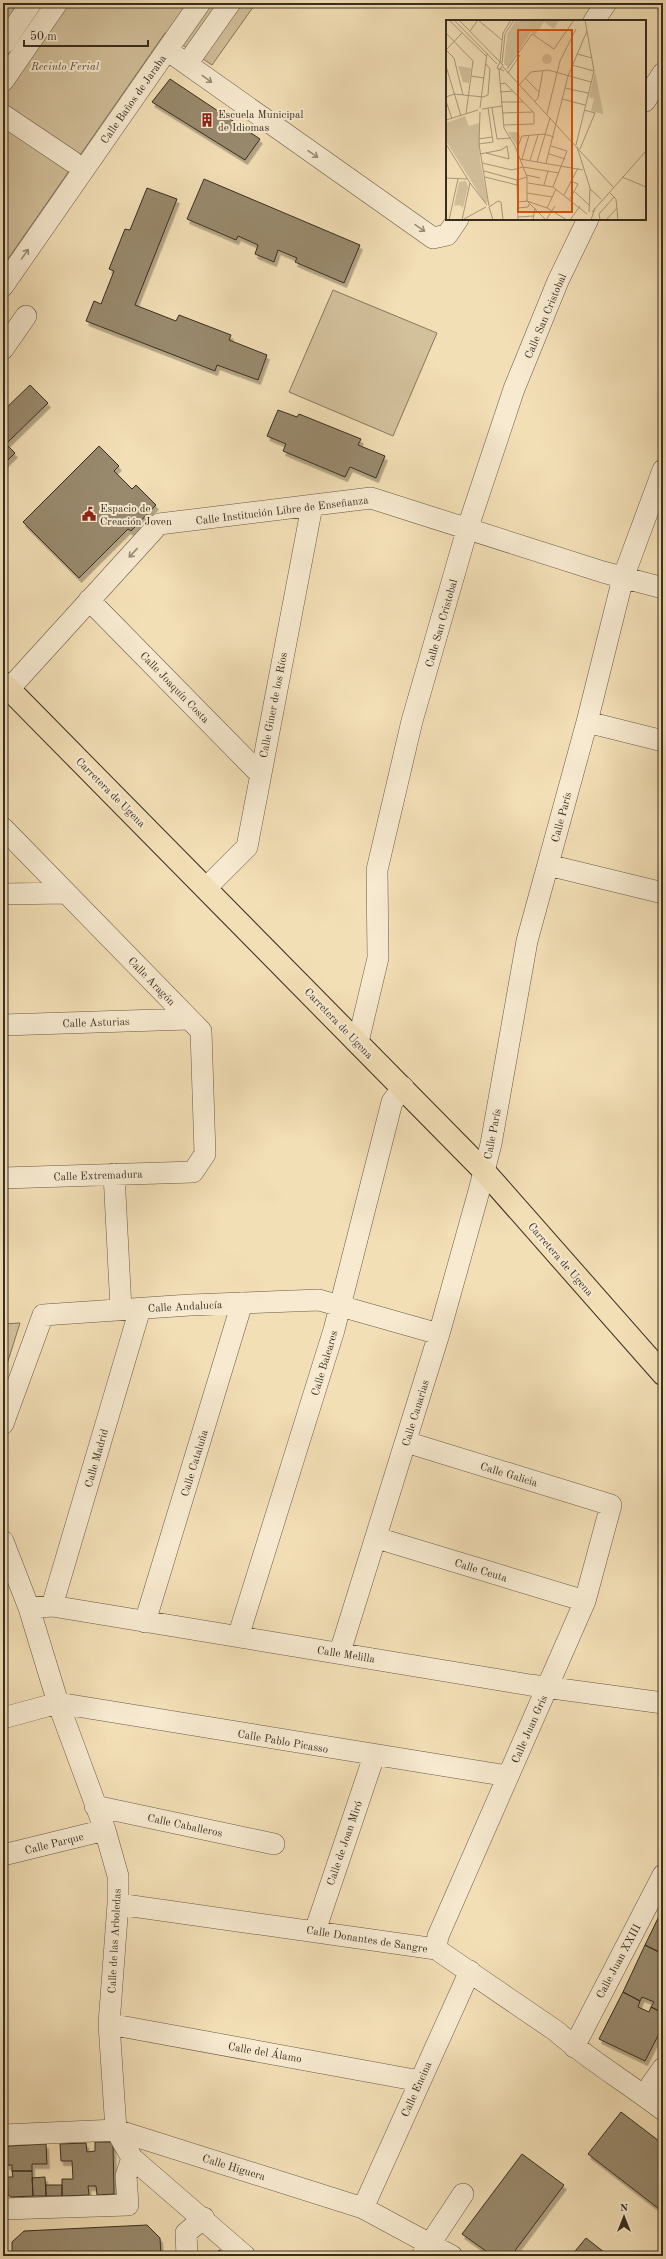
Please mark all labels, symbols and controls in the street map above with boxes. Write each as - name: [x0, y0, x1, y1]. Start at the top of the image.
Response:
- inset map: [446, 20, 646, 220]
- scale bar: [24, 22, 148, 48]
- text: 50 m: [30, 30, 57, 43]
- street label: Calle Baños de Jaraba: [99, 53, 169, 146]
- park label: Recinto Ferial: [30, 62, 100, 73]
- one-way arrow: [201, 75, 212, 83]
- place label: Escuela Municipal de Idiomas: [218, 110, 303, 134]
- building icon: Escuela Municipal de Idiomas: [199, 112, 215, 128]
- one-way arrow: [308, 150, 319, 158]
- one-way arrow: [414, 224, 425, 232]
- one-way arrow: [21, 249, 29, 260]
- street label: Calle San Cristobal: [524, 272, 569, 361]
- street label: Calle Institución Libre de Enseñanza: [195, 495, 370, 528]
- place label: Espacio de Creación Joven: [100, 504, 172, 528]
- public building icon: Espacio de Creación Joven: [81, 506, 97, 522]
- one-way arrow: [128, 548, 138, 558]
- street label: Calle San Cristobal: [425, 578, 460, 669]
- street label: Calle Joaquín Costa: [137, 650, 211, 726]
- street label: Calle Giner de los Ríos: [259, 651, 290, 759]
- street label: Carretera de Ugena: [73, 756, 147, 830]
- street label: Calle París: [550, 791, 574, 844]
- street label: Calle Aragón: [125, 956, 177, 1008]
- street label: Carretera de Ugena: [302, 987, 375, 1062]
- street label: Calle Asturias: [62, 1017, 130, 1030]
- street label: Calle París: [483, 1108, 504, 1161]
- street label: Calle Extremadura: [53, 1169, 143, 1184]
- street label: Carretera de Ugena: [525, 1221, 595, 1299]
- street label: Calle Andalucía: [148, 1300, 223, 1315]
- street label: Calle Baleares: [310, 1329, 341, 1397]
- street label: Calle Canarias: [401, 1379, 432, 1448]
- street label: Calle Madrid: [84, 1428, 111, 1489]
- street label: Calle Cataluña: [180, 1428, 211, 1498]
- street label: Calle Galicia: [479, 1461, 539, 1490]
- street label: Calle Ceuta: [453, 1558, 509, 1585]
- street label: Calle Melilla: [316, 1645, 376, 1666]
- street label: Calle Juan Gris: [510, 1694, 550, 1765]
- street label: Calle Pablo Picasso: [236, 1729, 329, 1756]
- street label: Calle de Joan Miró: [326, 1800, 365, 1887]
- street label: Calle Caballeros: [146, 1813, 223, 1840]
- street label: Calle Parque: [24, 1832, 85, 1857]
- street label: Calle de las Arboledas: [107, 1888, 124, 1994]
- street label: Calle Juan XXIII: [595, 1923, 644, 2001]
- street label: Calle Donantes de Sangre: [305, 1925, 428, 1956]
- street label: Calle del Álamo: [227, 2040, 303, 2065]
- street label: Calle Encina: [400, 2060, 435, 2119]
- street label: Calle Higuera: [201, 2154, 267, 2183]
- north arrow: [604, 2197, 644, 2237]
- text: N: [620, 2203, 629, 2214]

